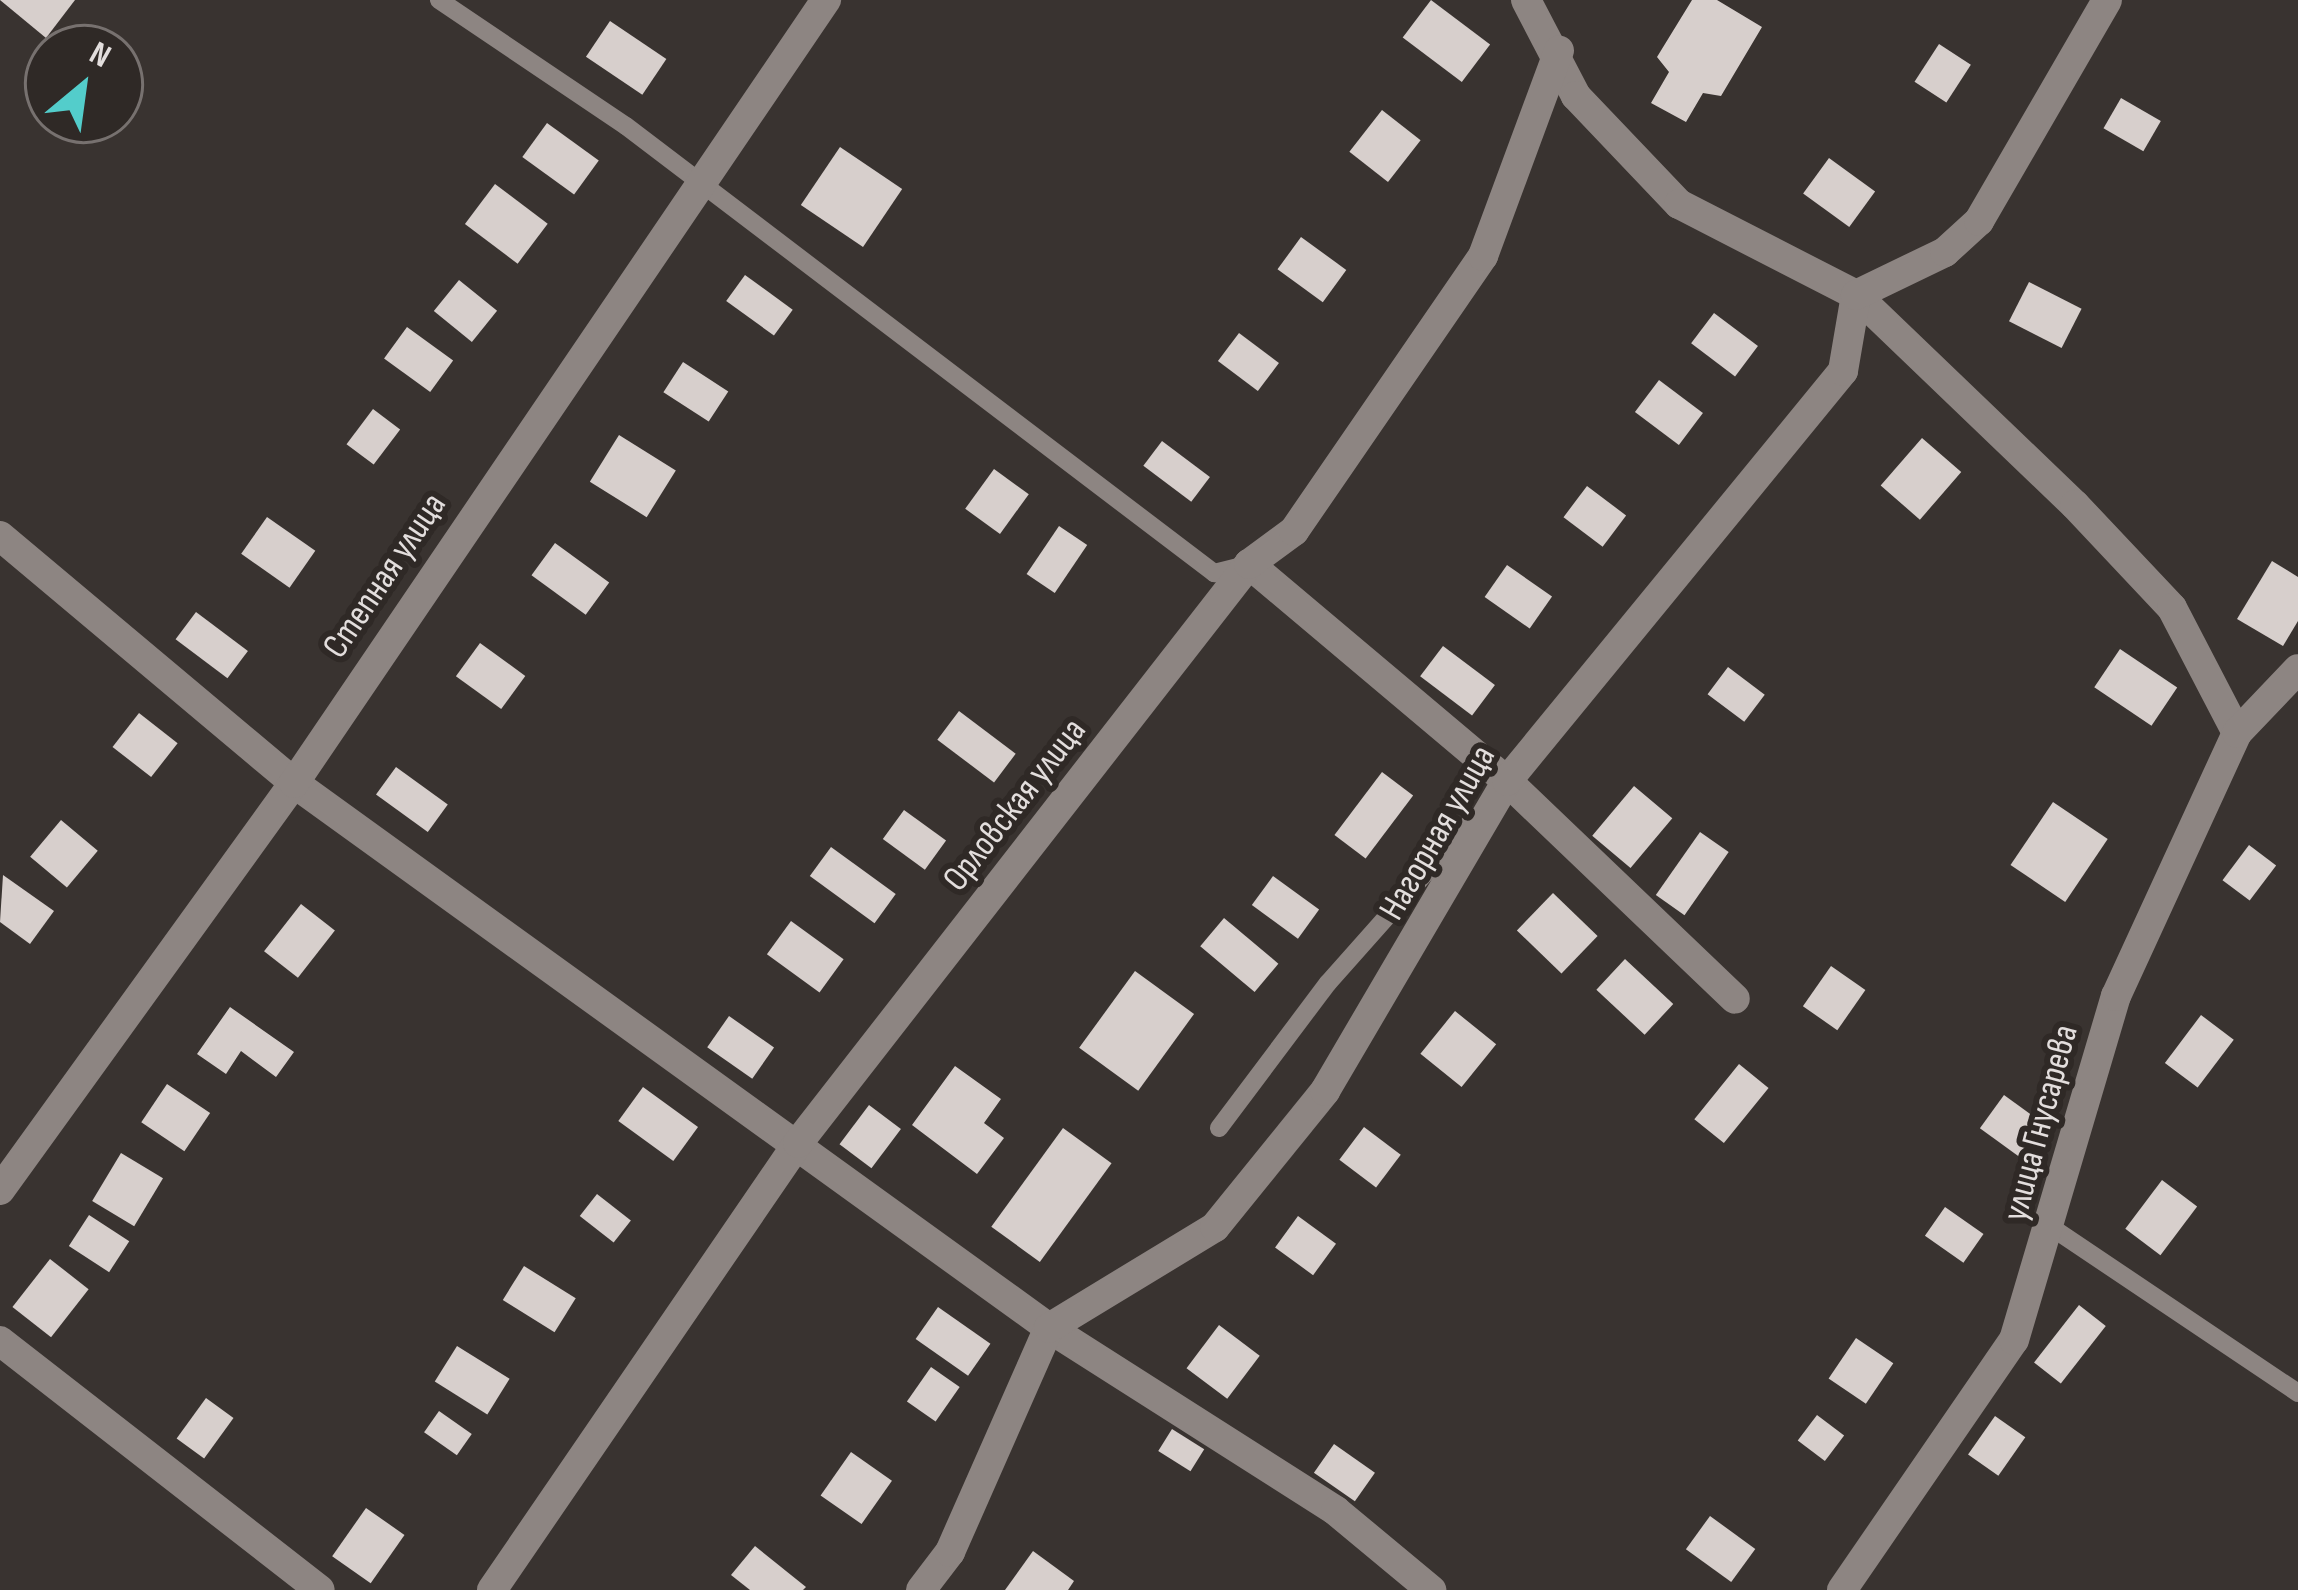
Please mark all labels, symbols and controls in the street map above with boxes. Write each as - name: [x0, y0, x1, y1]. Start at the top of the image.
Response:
- north arrow: [24, 24, 144, 144]
- text: N: [83, 33, 117, 77]
- street label: Степная улица: [314, 485, 456, 667]
- street label: Орловская улица: [934, 710, 1096, 900]
- street label: Нагорная улица: [1371, 738, 1505, 928]
- street label: улица Гнусарева: [1994, 1020, 2088, 1226]

